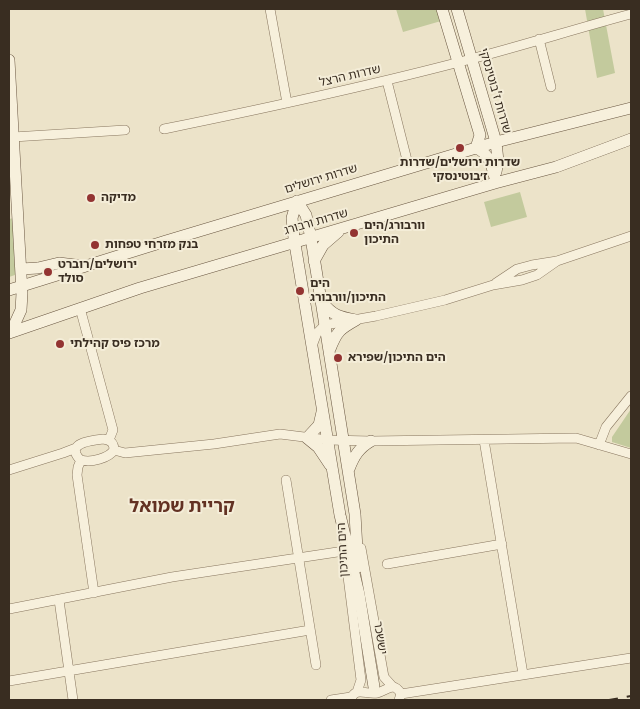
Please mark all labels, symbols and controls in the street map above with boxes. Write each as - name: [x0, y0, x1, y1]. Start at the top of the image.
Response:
- street label: שדרות ז'בוטינסקי: [476, 47, 514, 135]
- street label: שדרות הרצל: [318, 62, 382, 90]
- marker: שדרות ירושלים/שדרות ז׳בוטינסקי: [454, 142, 466, 154]
- place label: שדרות ירושלים/שדרות ז׳בוטינסקי: [400, 156, 520, 184]
- street label: שדרות ירושלים: [283, 161, 359, 197]
- place label: מדיקה: [101, 191, 136, 205]
- marker: מדיקה: [85, 192, 97, 204]
- street label: שדרות ורבורג: [282, 206, 350, 238]
- place label: וורבורג/הים התיכון: [364, 219, 425, 247]
- marker: וורבורג/הים התיכון: [348, 227, 360, 239]
- place label: בנק מזרחי טפחות: [105, 238, 198, 252]
- marker: בנק מזרחי טפחות: [89, 239, 101, 251]
- place label: ירושלים/רוברט סולד: [58, 258, 137, 286]
- marker: ירושלים/רוברט סולד: [42, 266, 54, 278]
- place label: הים התיכון/וורבורג: [310, 277, 386, 305]
- marker: הים התיכון/וורבורג: [294, 285, 306, 297]
- place label: מרכז פיס קהילתי: [70, 337, 160, 351]
- marker: מרכז פיס קהילתי: [54, 338, 66, 350]
- place label: הים התיכון/שפירא: [348, 351, 446, 365]
- marker: הים התיכון/שפירא: [332, 352, 344, 364]
- district label: קריית שמואל: [129, 496, 235, 518]
- street label: הים התיכון: [334, 522, 352, 578]
- street label: יששכר: [370, 620, 390, 656]

